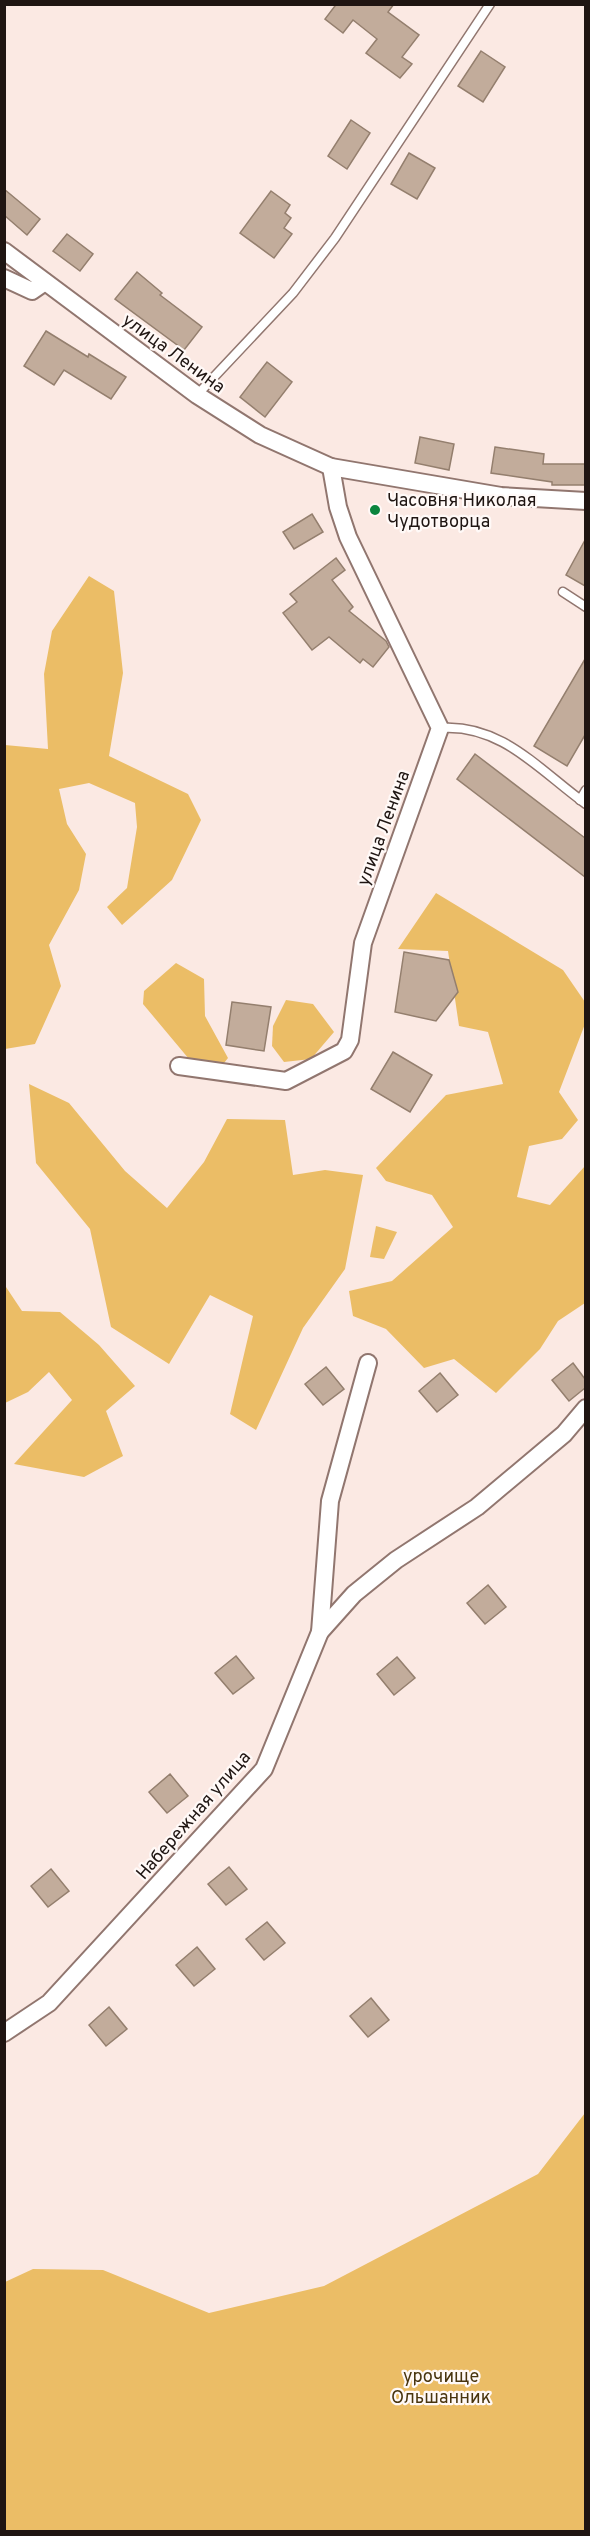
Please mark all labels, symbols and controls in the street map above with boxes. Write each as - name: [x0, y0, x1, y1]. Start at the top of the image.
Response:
- street label: улица Ленина: [117, 309, 229, 399]
- place label: Часовня Николая Чудотворца: [387, 490, 537, 534]
- marker: Часовня Николая Чудотворца: [368, 503, 382, 517]
- street label: улица Ленина: [353, 768, 416, 890]
- street label: Набережная улица: [132, 1747, 256, 1885]
- park label: урочище Ольшанник: [391, 2366, 491, 2410]

